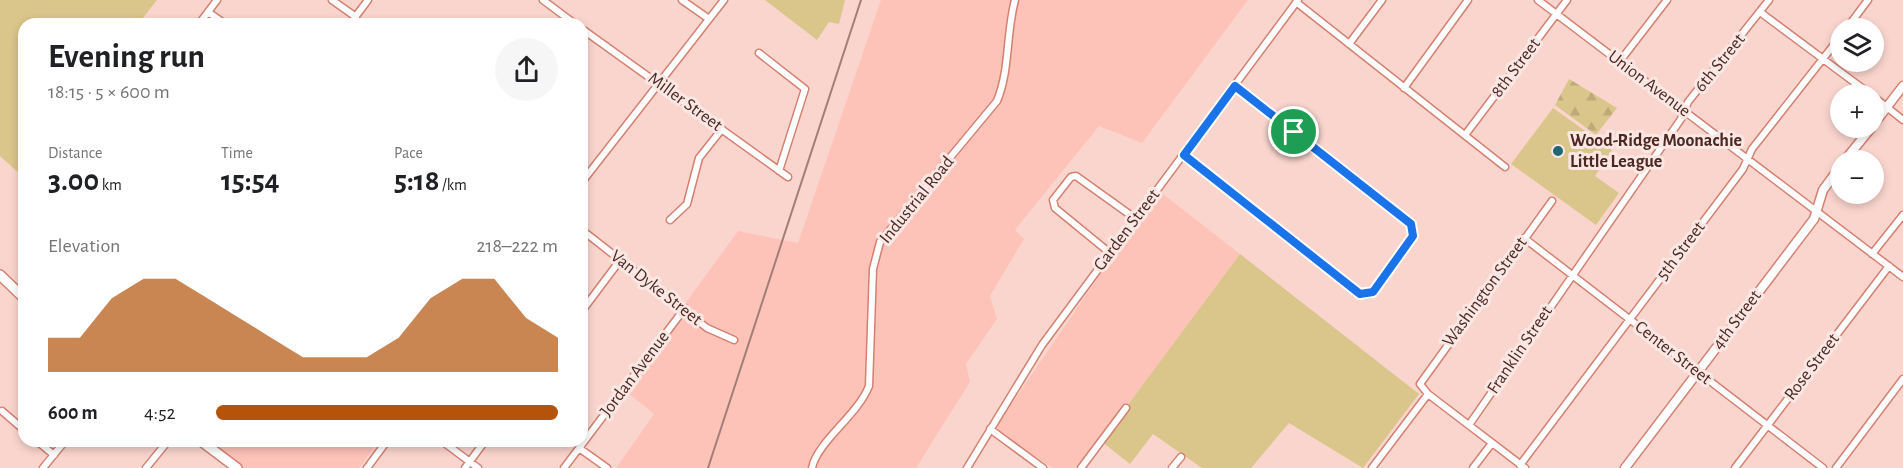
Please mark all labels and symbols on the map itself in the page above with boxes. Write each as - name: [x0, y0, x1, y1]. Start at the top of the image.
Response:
- street label: 6th Street: [1691, 30, 1749, 95]
- street label: 8th Street: [1488, 35, 1544, 101]
- street label: Union Avenue: [1604, 47, 1694, 121]
- street label: Miller Street: [645, 69, 726, 135]
- pin: [1268, 106, 1319, 157]
- place label: Wood-Ridge Moonachie Little League: [1570, 132, 1742, 171]
- marker: Wood-Ridge Moonachie Little League: [1551, 144, 1565, 158]
- street label: Industrial Road: [876, 153, 958, 247]
- street label: Garden Street: [1091, 186, 1163, 274]
- street label: 5th Street: [1653, 218, 1709, 284]
- street label: Washington Street: [1439, 234, 1531, 350]
- street label: Van Dyke Street: [607, 247, 705, 329]
- street label: 4th Street: [1709, 287, 1765, 353]
- street label: Franklin Street: [1484, 303, 1556, 397]
- street label: Center Street: [1631, 318, 1715, 388]
- street label: Jordan Avenue: [597, 328, 673, 420]
- street label: Rose Street: [1781, 330, 1843, 404]

